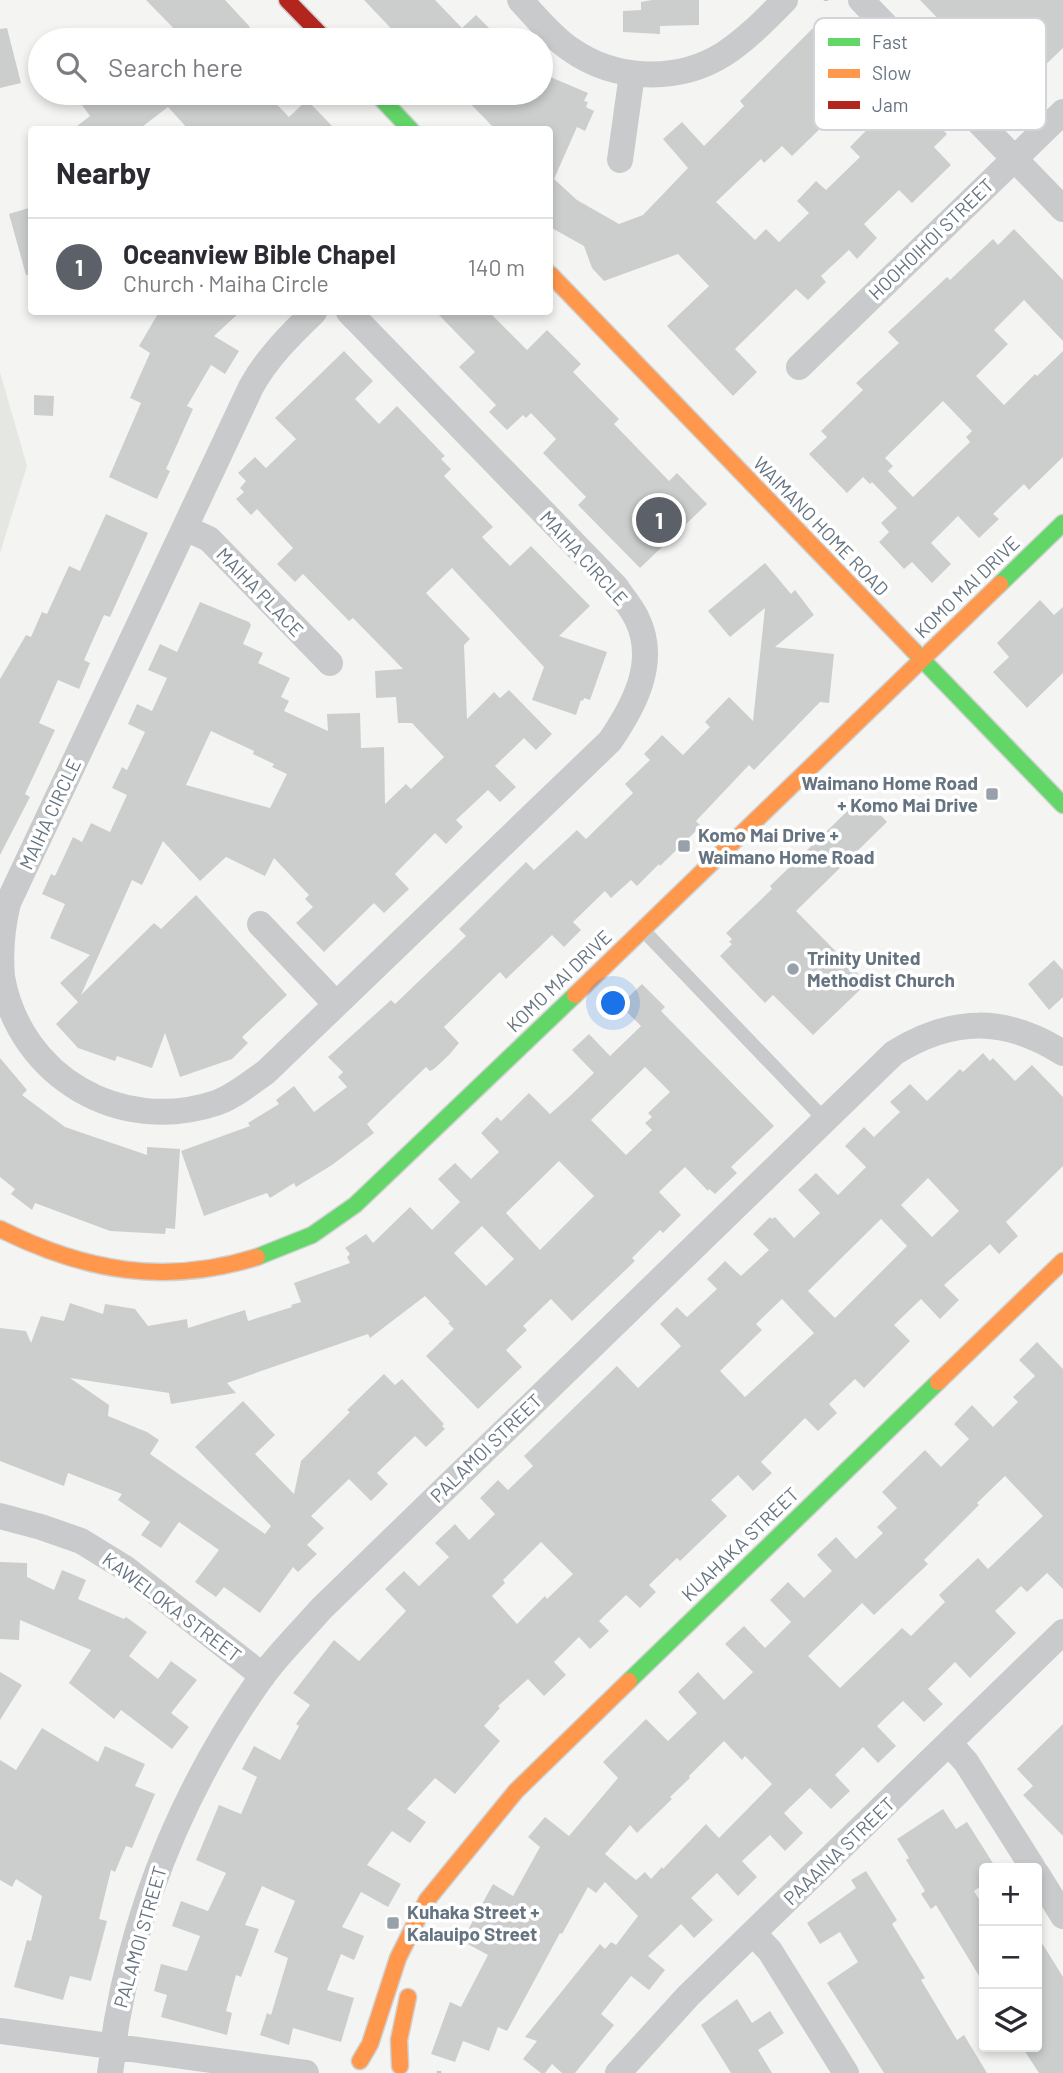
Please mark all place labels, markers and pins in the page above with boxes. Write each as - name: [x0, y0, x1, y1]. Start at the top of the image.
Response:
- pin: 1: [636, 494, 682, 546]
- place label: Waimano Home Road + Komo Mai Drive: [802, 771, 978, 816]
- marker: Waimano Home Road + Komo Mai Drive: [984, 786, 1000, 802]
- place label: Komo Mai Drive + Waimano Home Road: [698, 823, 874, 868]
- marker: Komo Mai Drive + Waimano Home Road: [676, 838, 692, 854]
- place label: Trinity United Methodist Church: [807, 946, 955, 991]
- marker: Trinity United Methodist Church: [785, 961, 801, 977]
- place label: Kuhaka Street + Kalauipo Street: [407, 1900, 540, 1945]
- marker: Kuhaka Street + Kalauipo Street: [385, 1915, 401, 1931]

